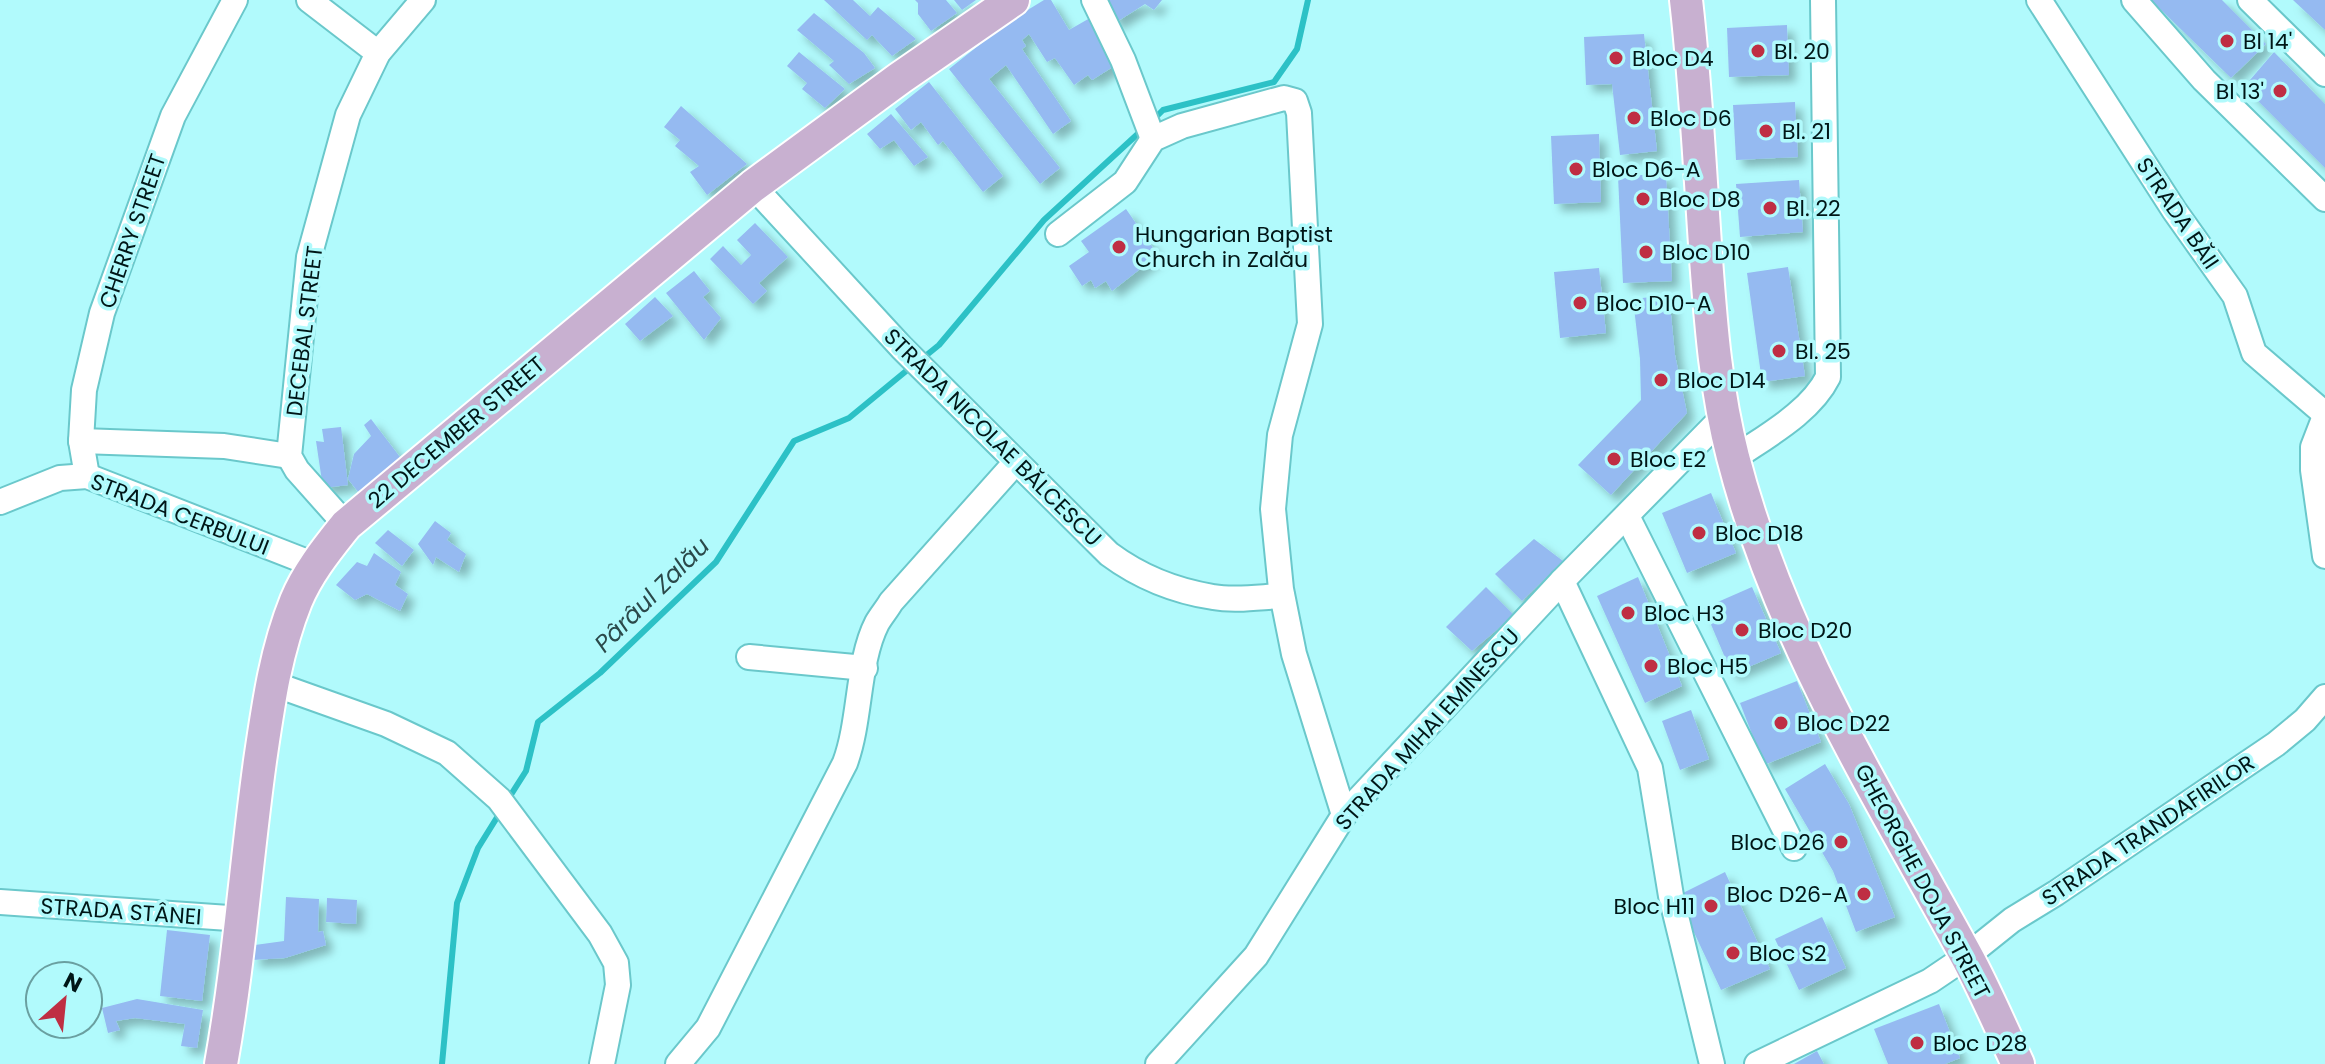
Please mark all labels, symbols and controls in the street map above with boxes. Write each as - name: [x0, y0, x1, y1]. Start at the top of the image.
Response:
- place label: Bl 14': [2243, 26, 2292, 57]
- marker: Bl 14': [2218, 32, 2236, 50]
- place label: Bl. 20: [1774, 36, 1830, 67]
- marker: Bl. 20: [1749, 42, 1767, 60]
- place label: Bloc D4: [1632, 43, 1714, 74]
- marker: Bloc D4: [1607, 49, 1625, 67]
- place label: Bl 13': [2216, 76, 2264, 107]
- marker: Bl 13': [2271, 82, 2289, 100]
- place label: Bloc D6: [1650, 103, 1732, 134]
- marker: Bloc D6: [1625, 109, 1643, 127]
- place label: Bl. 21: [1782, 116, 1831, 147]
- marker: Bl. 21: [1757, 122, 1775, 140]
- street label: CHERRY STREET: [92, 150, 173, 313]
- street label: STRADA BĂII: [2129, 151, 2226, 275]
- place label: Bloc D6-A: [1592, 154, 1701, 185]
- marker: Bloc D6-A: [1567, 160, 1585, 178]
- place label: Bloc D8: [1659, 184, 1741, 215]
- marker: Bloc D8: [1634, 190, 1652, 208]
- place label: Bl. 22: [1786, 193, 1841, 224]
- marker: Bl. 22: [1761, 199, 1779, 217]
- place label: Hungarian Baptist Church in Zalău: [1135, 219, 1333, 275]
- place label: Bloc D10: [1662, 237, 1751, 268]
- marker: Hungarian Baptist Church in Zalău: [1110, 238, 1128, 256]
- marker: Bloc D10: [1637, 243, 1655, 261]
- street label: DECEBAL STREET: [279, 244, 330, 418]
- place label: Bloc D10-A: [1596, 288, 1712, 319]
- marker: Bloc D10-A: [1571, 294, 1589, 312]
- street label: STRADA NICOLAE BĂLCESCU: [877, 321, 1109, 553]
- place label: Bl. 25: [1795, 336, 1851, 367]
- marker: Bl. 25: [1770, 342, 1788, 360]
- street label: 22 DECEMBER STREET: [361, 349, 551, 516]
- place label: Bloc D14: [1677, 365, 1766, 396]
- marker: Bloc D14: [1652, 371, 1670, 389]
- place label: Bloc E2: [1630, 444, 1706, 475]
- marker: Bloc E2: [1605, 450, 1623, 468]
- street label: STRADA CERBULUI: [86, 466, 274, 563]
- place label: Bloc D18: [1715, 518, 1804, 549]
- marker: Bloc D18: [1690, 524, 1708, 542]
- water label: Pârâul Zalău: [587, 530, 716, 659]
- place label: Bloc H3: [1644, 598, 1724, 629]
- marker: Bloc H3: [1619, 604, 1637, 622]
- place label: Bloc D20: [1758, 615, 1852, 646]
- marker: Bloc D20: [1733, 621, 1751, 639]
- street label: STRADA MIHAI EMINESCU: [1328, 622, 1527, 837]
- place label: Bloc H5: [1667, 651, 1748, 682]
- marker: Bloc H5: [1642, 657, 1660, 675]
- place label: Bloc D22: [1797, 708, 1890, 739]
- marker: Bloc D22: [1772, 714, 1790, 732]
- street label: STRADA TRANDAFIRILOR: [2036, 747, 2261, 913]
- street label: GHEORGHE DOJA STREET: [1847, 758, 1998, 1004]
- place label: Bloc D26: [1731, 827, 1825, 858]
- marker: Bloc D26: [1832, 833, 1850, 851]
- place label: Bloc D26-A: [1727, 879, 1848, 910]
- marker: Bloc D26-A: [1855, 885, 1873, 903]
- street label: STRADA STÂNEI: [40, 890, 202, 933]
- place label: Bloc H11: [1613, 891, 1695, 922]
- marker: Bloc H11: [1702, 897, 1720, 915]
- place label: Bloc S2: [1749, 938, 1827, 969]
- marker: Bloc S2: [1724, 944, 1742, 962]
- north arrow: [24, 960, 104, 1040]
- text: N: [58, 965, 87, 1000]
- place label: Bloc D28: [1933, 1028, 2027, 1059]
- marker: Bloc D28: [1908, 1034, 1926, 1052]

